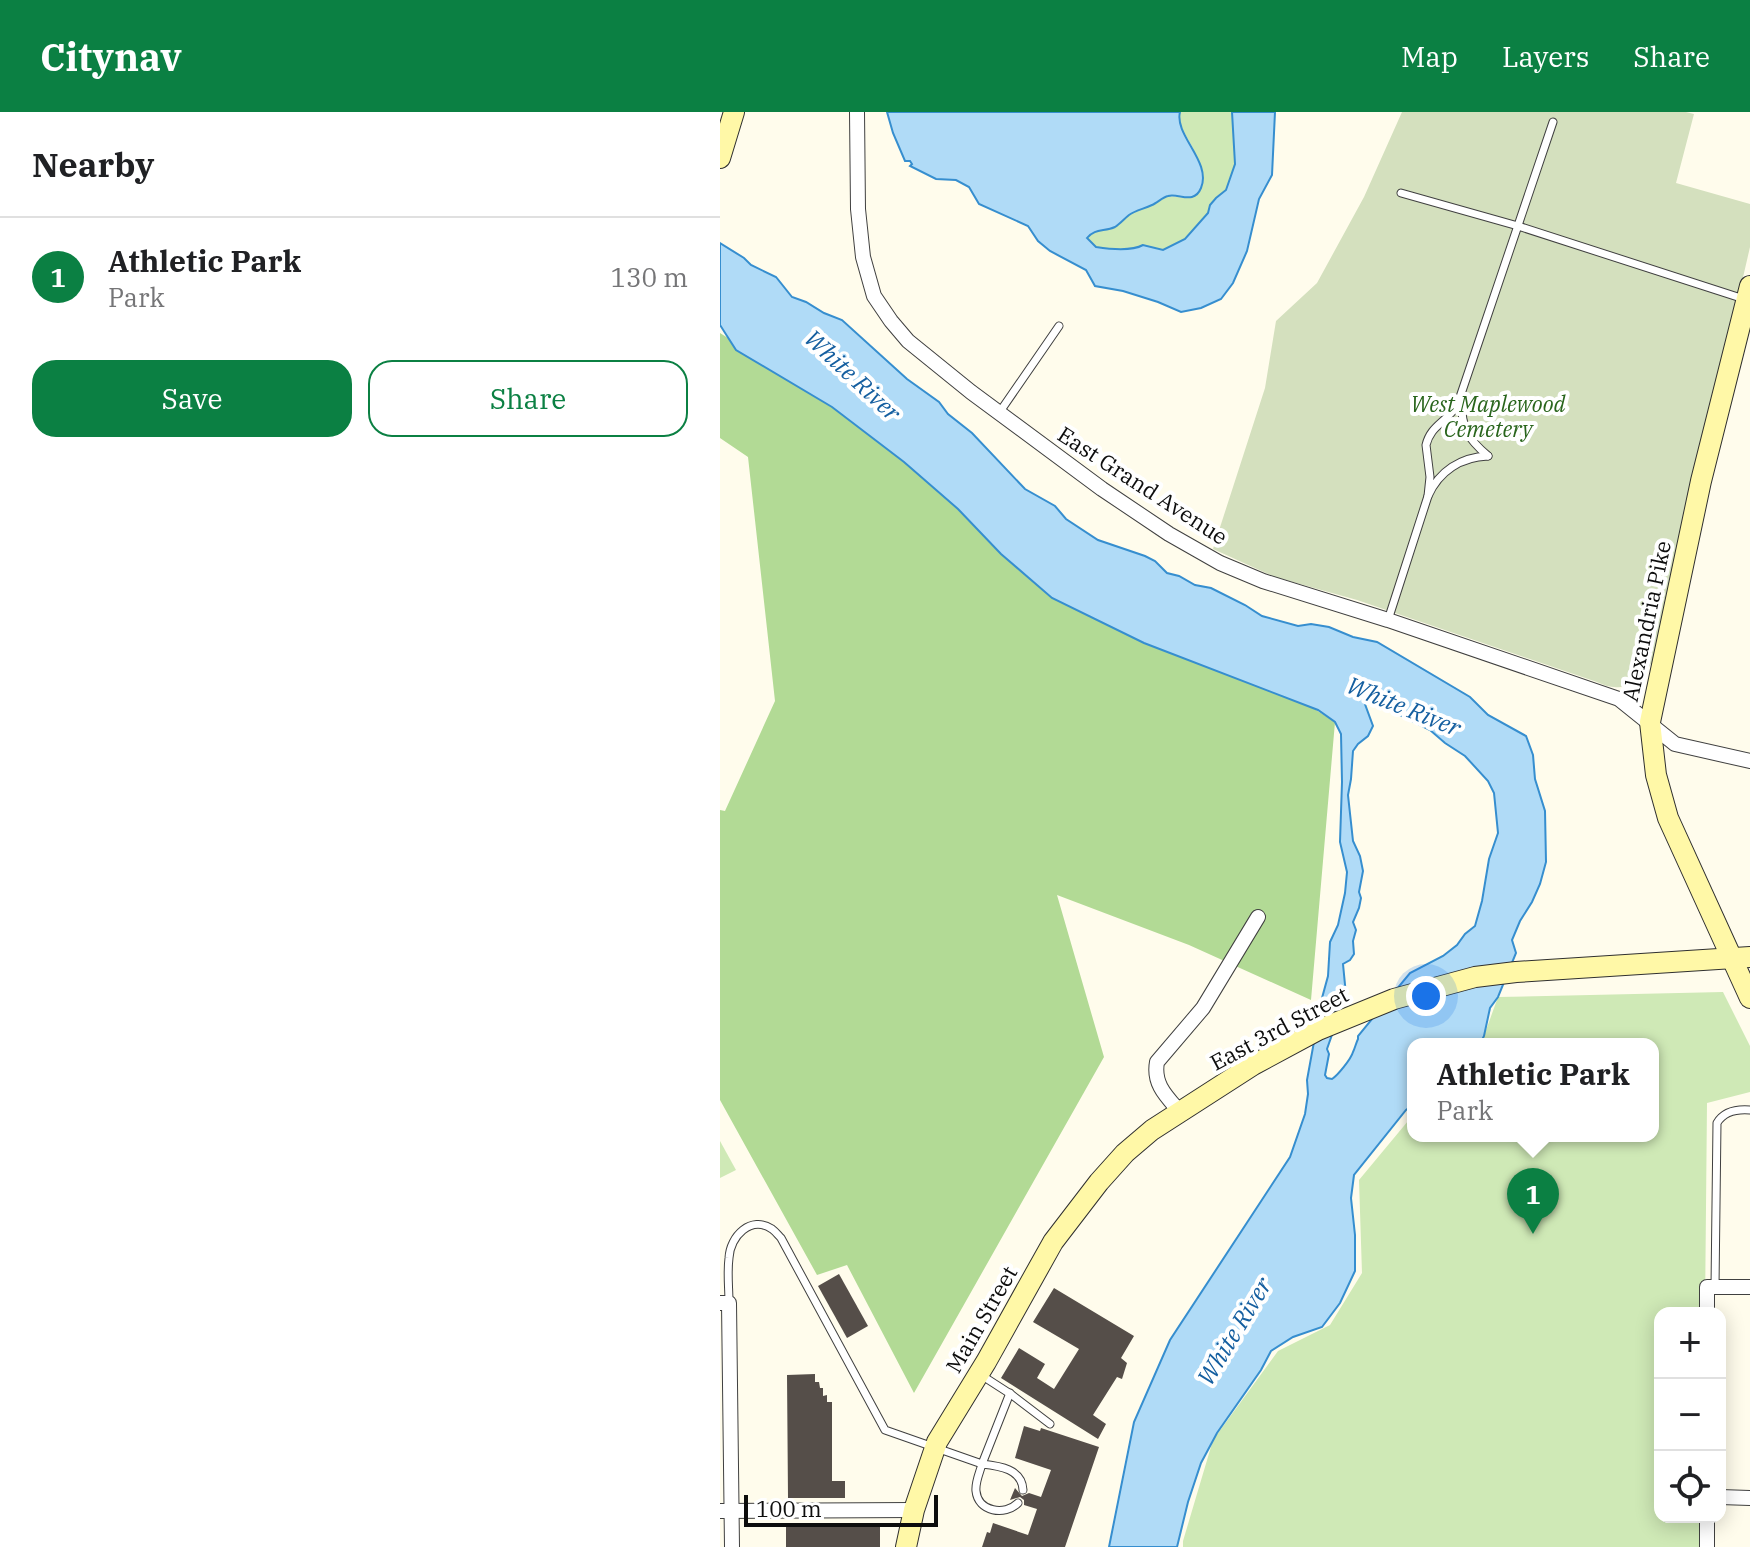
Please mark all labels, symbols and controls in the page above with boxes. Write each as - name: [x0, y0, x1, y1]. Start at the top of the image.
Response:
- text: Citynav: [40, 32, 182, 81]
- text: Map: [1401, 38, 1458, 75]
- text: Layers: [1502, 38, 1589, 75]
- text: Share: [1633, 38, 1710, 75]
- text: Nearby: [32, 142, 154, 186]
- text: Athletic Park: [108, 241, 301, 280]
- text: 1: [50, 260, 66, 294]
- text: 130 m: [610, 260, 688, 294]
- text: Park: [108, 280, 165, 314]
- water label: White River: [798, 322, 909, 429]
- button: Save: [32, 360, 352, 437]
- button: Share: [368, 360, 688, 437]
- park label: West Maplewood Cemetery: [1410, 389, 1567, 443]
- street label: East Grand Avenue: [1052, 419, 1234, 551]
- street label: Alexandria Pike: [1615, 538, 1677, 704]
- water label: White River: [1342, 669, 1467, 744]
- your location: [1406, 976, 1446, 1016]
- street label: East 3rd Street: [1205, 979, 1353, 1077]
- popup: [1407, 1038, 1659, 1142]
- text: Athletic Park: [1436, 1054, 1630, 1093]
- text: Park: [1436, 1093, 1493, 1127]
- pin: 1: [1507, 1168, 1559, 1234]
- street label: Main Street: [939, 1260, 1023, 1378]
- water label: White River: [1189, 1270, 1280, 1391]
- map controls: [1654, 1307, 1726, 1523]
- button: +: [1654, 1307, 1726, 1379]
- button: −: [1654, 1379, 1726, 1451]
- button: locate: [1654, 1451, 1726, 1523]
- scale bar: [744, 1491, 938, 1527]
- text: 100 m: [756, 1494, 822, 1523]

